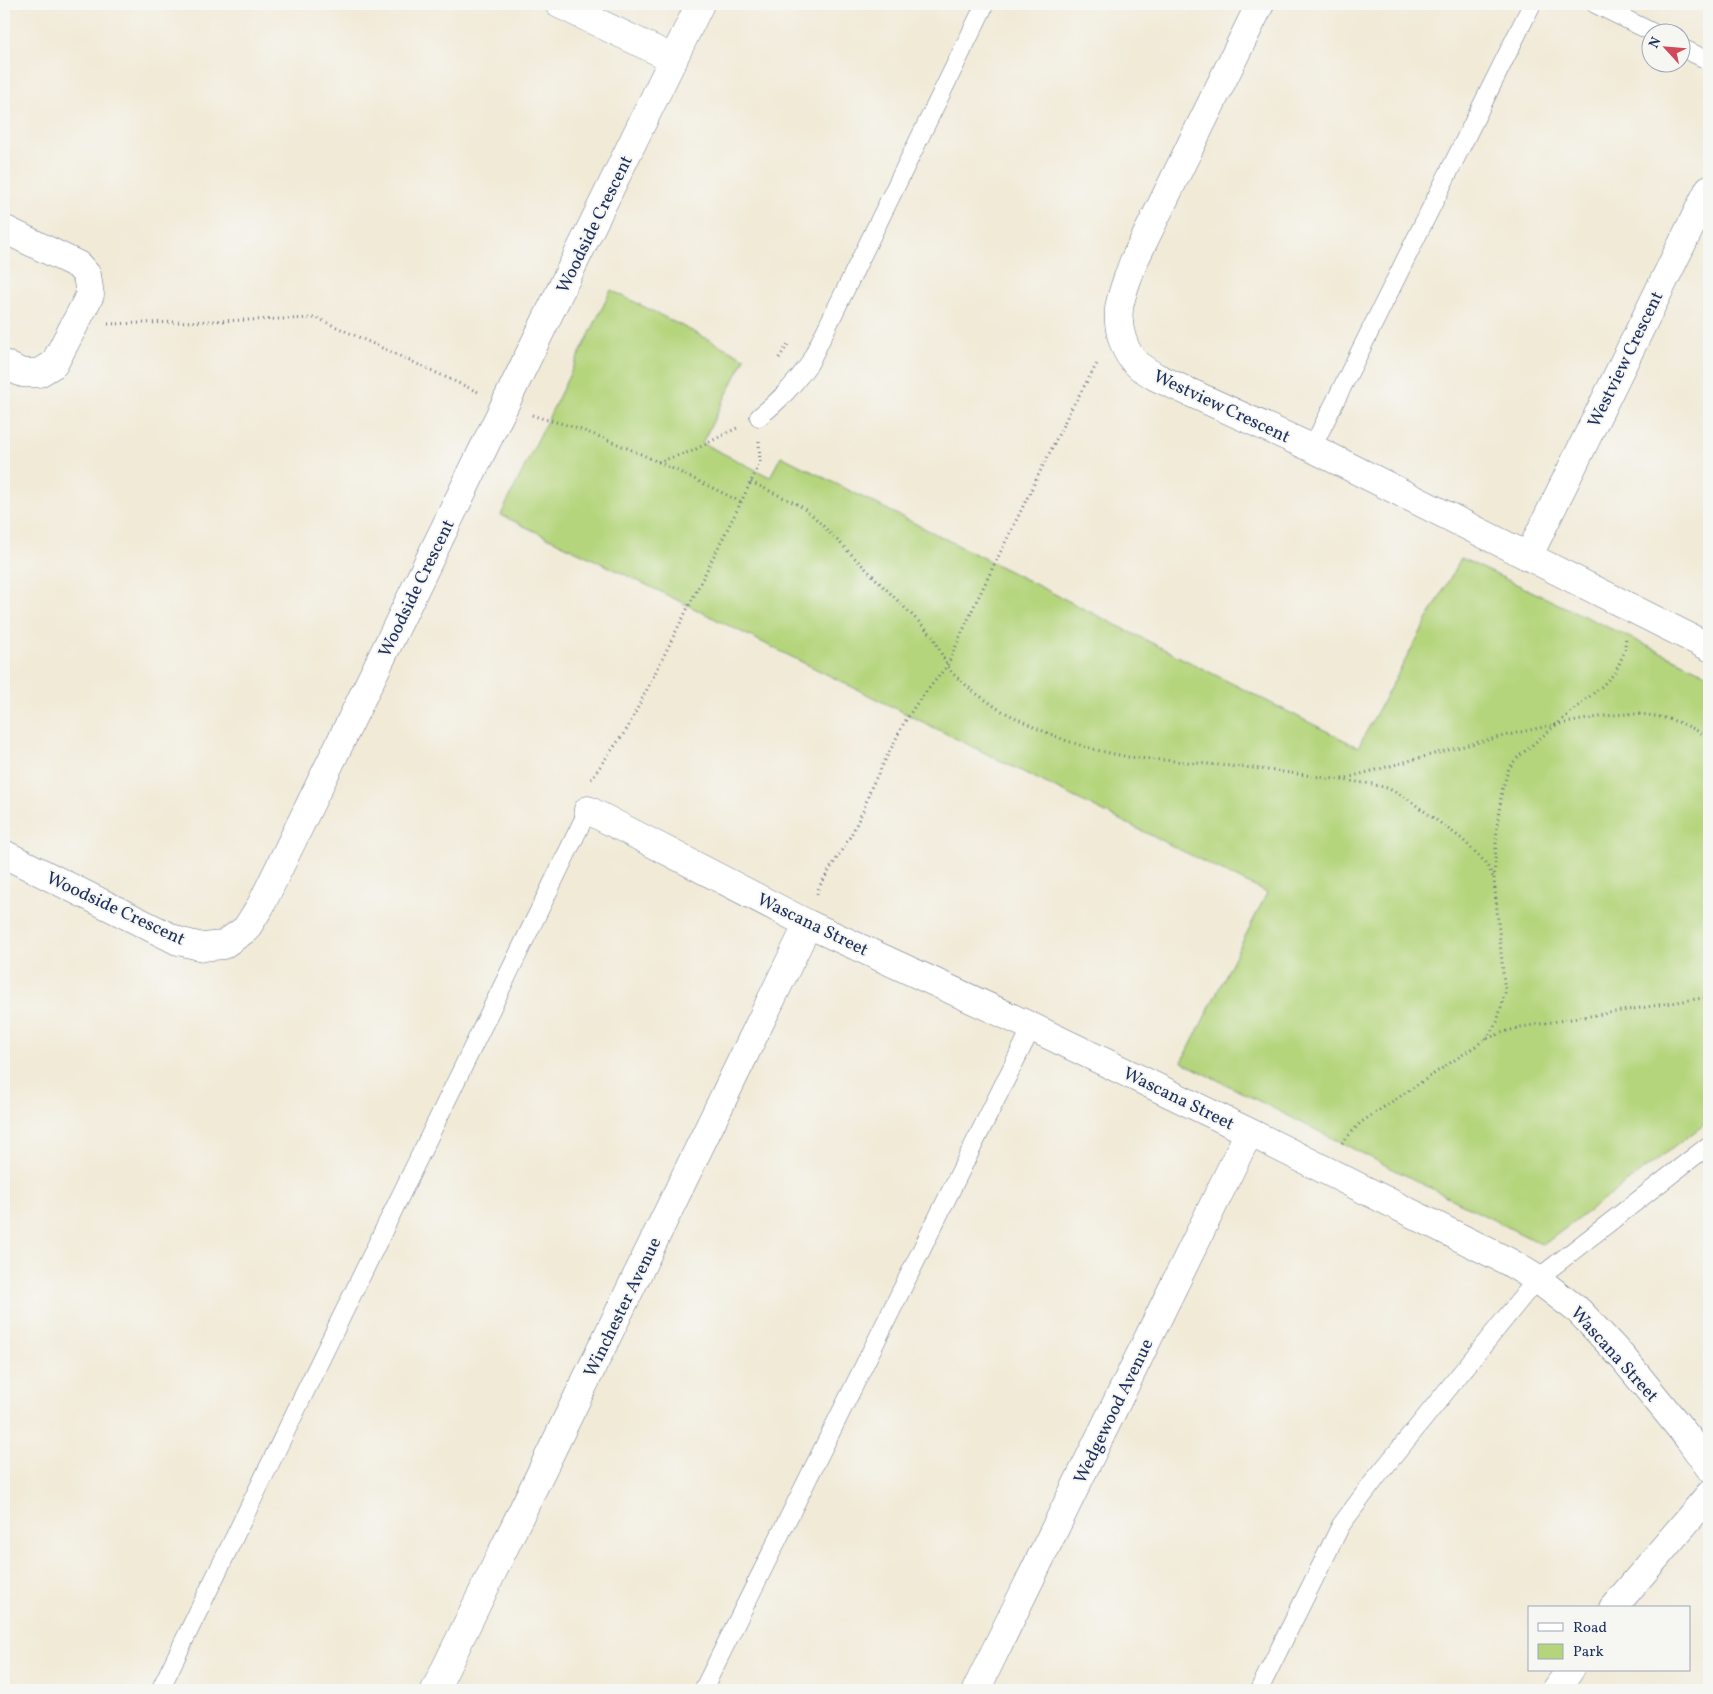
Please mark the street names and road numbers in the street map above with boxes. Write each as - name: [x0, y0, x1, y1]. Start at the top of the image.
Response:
- street label: Woodside Crescent: [551, 152, 640, 298]
- street label: Westview Crescent: [1583, 287, 1670, 432]
- street label: Westview Crescent: [1149, 365, 1294, 450]
- street label: Woodside Crescent: [373, 516, 462, 662]
- street label: Woodside Crescent: [42, 866, 189, 952]
- street label: Wascana Street: [752, 888, 872, 963]
- street label: Wascana Street: [1118, 1062, 1238, 1137]
- street label: Winchester Avenue: [579, 1233, 668, 1382]
- street label: Wascana Street: [1564, 1302, 1664, 1408]
- street label: Wedgewood Avenue: [1068, 1335, 1160, 1488]

